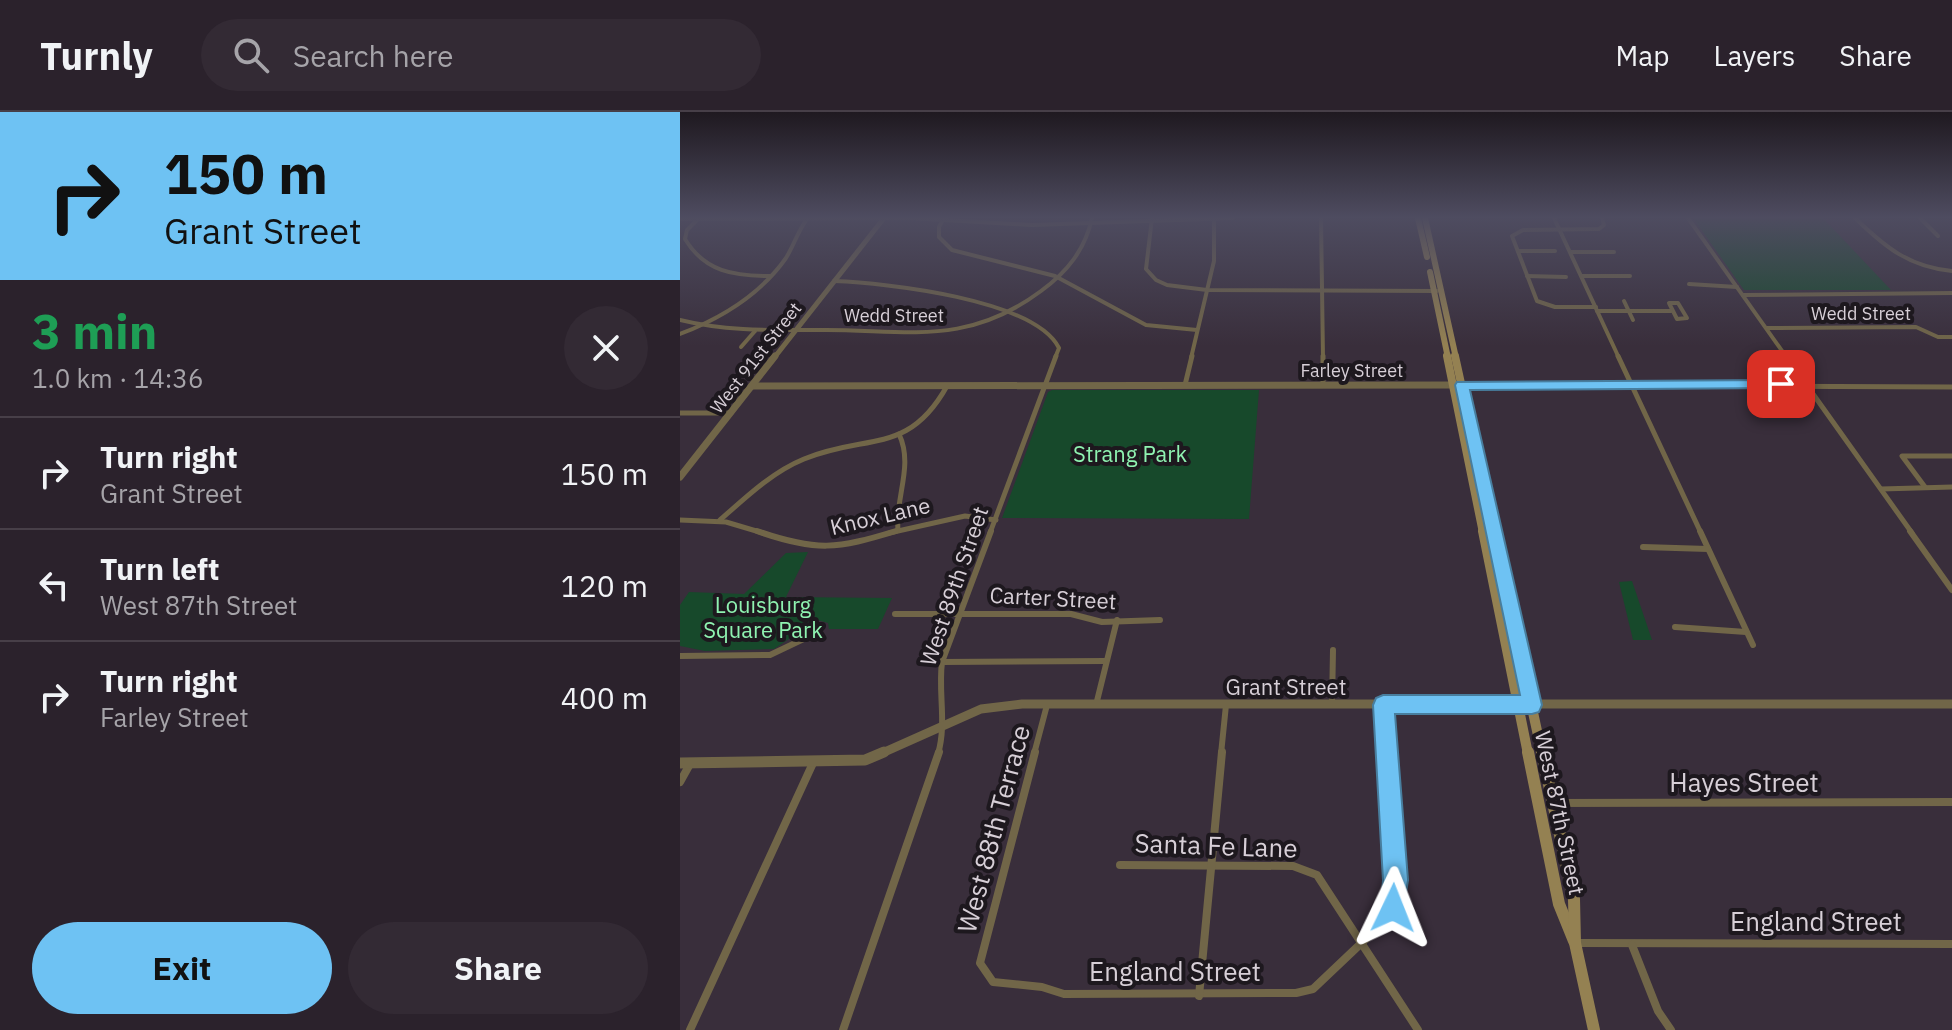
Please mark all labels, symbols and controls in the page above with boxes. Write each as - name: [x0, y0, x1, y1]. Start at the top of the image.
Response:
- search box: [201, 19, 761, 91]
- text: Turnly: [40, 31, 153, 80]
- icon: search: [229, 33, 273, 77]
- text: Search here: [293, 36, 454, 75]
- text: Map: [1615, 37, 1669, 74]
- text: Layers: [1713, 37, 1795, 74]
- text: Share: [1839, 37, 1912, 74]
- text: 150 m: [164, 137, 328, 209]
- icon: right: [32, 144, 136, 248]
- text: Grant Street: [164, 207, 362, 254]
- street label: West 91st Street: [705, 297, 806, 418]
- text: 3 min: [32, 300, 157, 362]
- street label: Wedd Street: [1811, 302, 1911, 325]
- street label: Wedd Street: [844, 304, 944, 327]
- button: close: [564, 306, 648, 390]
- pin: [1747, 350, 1815, 418]
- street label: Farley Street: [1301, 359, 1403, 382]
- text: 1.0 km · 14:36: [32, 361, 204, 395]
- icon: arrive: [1759, 362, 1803, 406]
- text: Turn right: [100, 437, 238, 476]
- park label: Strang Park: [1073, 439, 1187, 468]
- icon: right: [32, 451, 76, 495]
- text: 150 m: [561, 454, 648, 493]
- text: Grant Street: [100, 476, 243, 510]
- street label: Knox Lane: [827, 490, 933, 541]
- street label: West 89th Street: [913, 502, 994, 670]
- text: Turn left: [100, 549, 219, 588]
- icon: left: [32, 563, 76, 607]
- text: 120 m: [561, 566, 648, 605]
- street label: Carter Street: [989, 580, 1117, 615]
- text: West 87th Street: [100, 588, 297, 622]
- park label: Louisburg Square Park: [703, 590, 823, 644]
- text: Turn right: [100, 661, 238, 700]
- street label: Grant Street: [1226, 672, 1346, 701]
- icon: right: [32, 675, 76, 719]
- text: 400 m: [561, 678, 648, 717]
- text: Farley Street: [100, 700, 249, 734]
- street label: West 88th Terrace: [949, 721, 1037, 936]
- street label: West 87th Street: [1529, 728, 1592, 898]
- street label: Hayes Street: [1669, 765, 1819, 799]
- street label: Santa Fe Lane: [1134, 825, 1298, 865]
- position arrow: [1351, 866, 1435, 950]
- street label: England Street: [1730, 904, 1902, 938]
- button: Exit: [32, 922, 332, 1014]
- button: Share: [348, 922, 648, 1014]
- street label: England Street: [1089, 954, 1261, 988]

